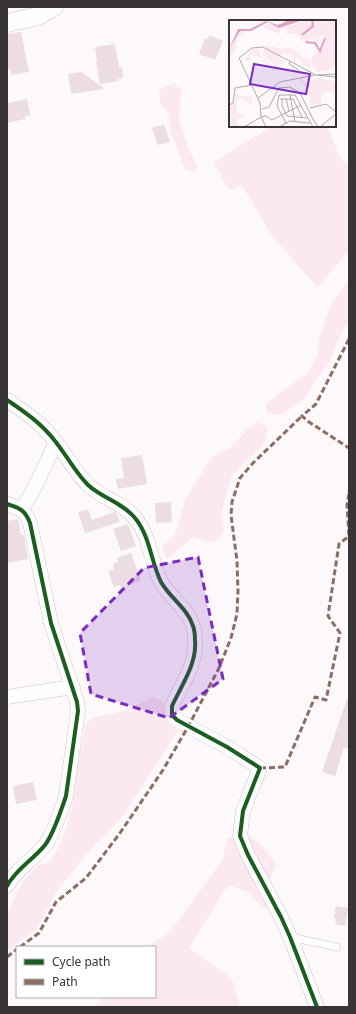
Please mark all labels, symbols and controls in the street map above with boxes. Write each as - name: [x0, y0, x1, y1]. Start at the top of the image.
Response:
- inset map: [229, 20, 336, 127]
- legend: [16, 946, 156, 998]
- text: Cycle path: [52, 953, 110, 970]
- text: Path: [52, 973, 78, 990]

